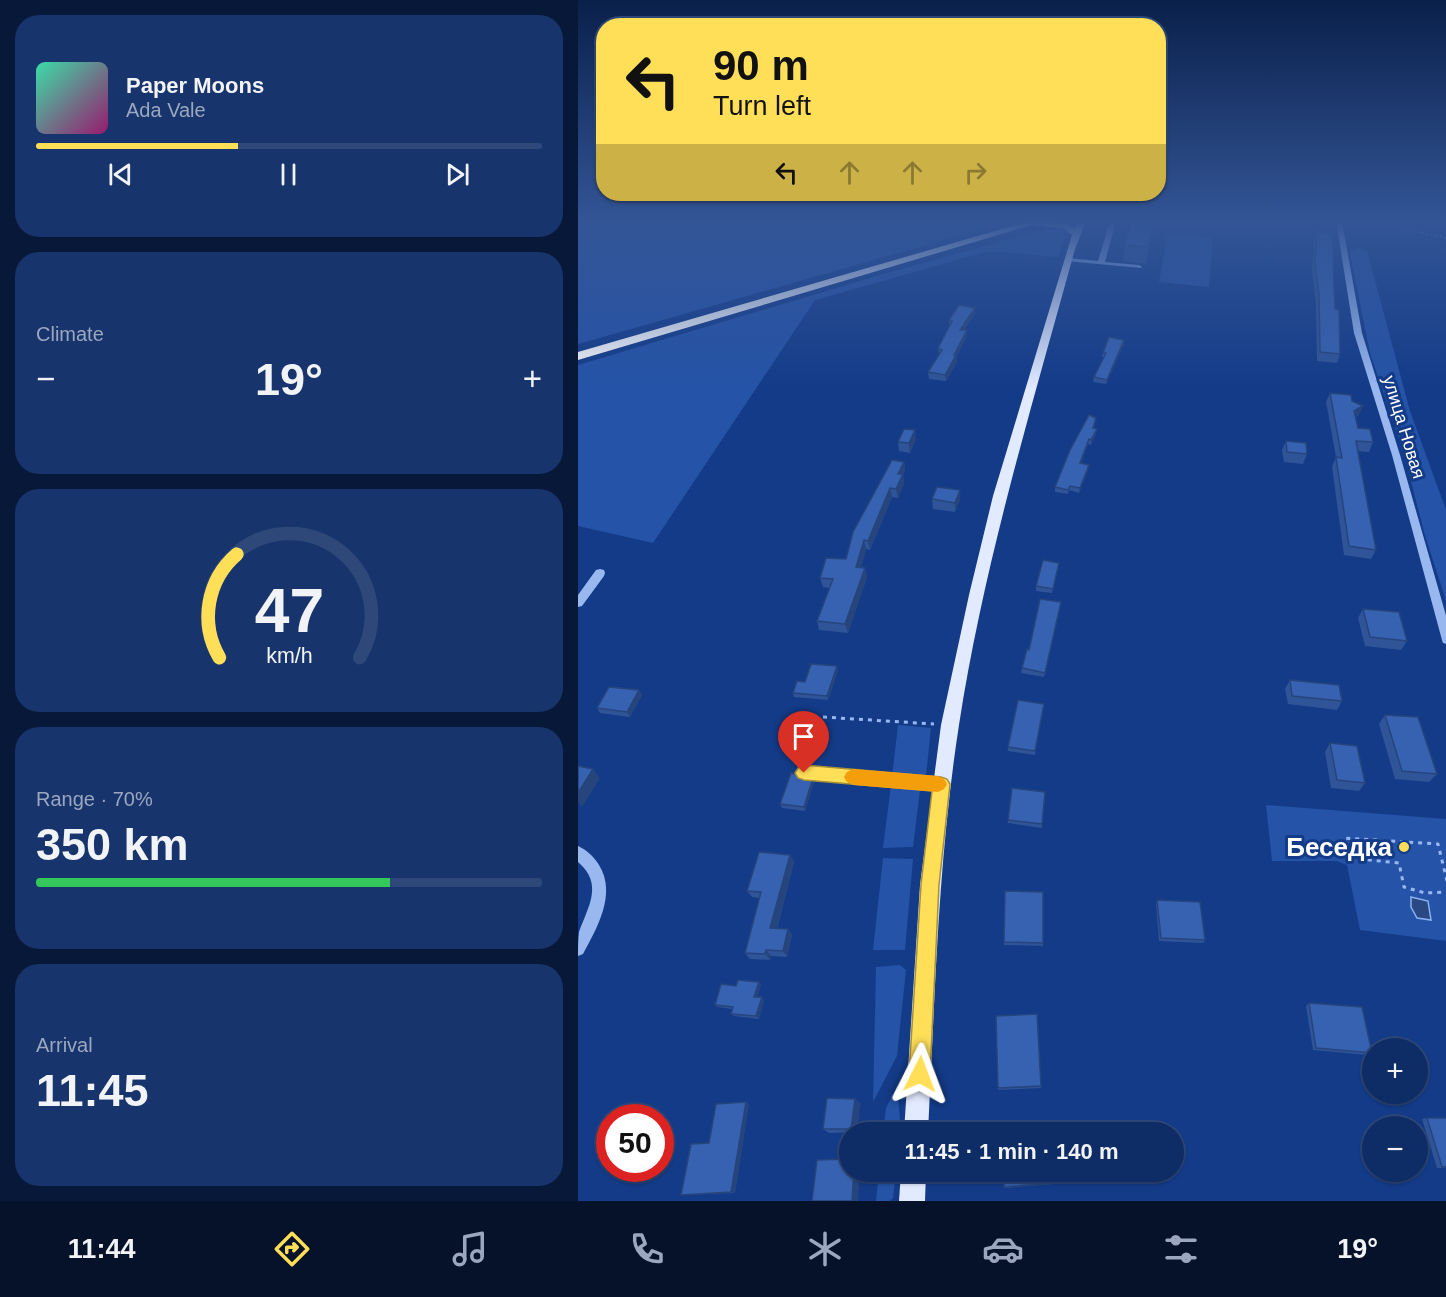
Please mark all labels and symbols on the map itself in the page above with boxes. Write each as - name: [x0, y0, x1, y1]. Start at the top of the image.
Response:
- street label: улица Новая: [1379, 373, 1429, 481]
- pin: [778, 711, 829, 773]
- place label: Беседка: [1286, 832, 1393, 862]
- marker: Беседка: [1397, 840, 1411, 854]
- position arrow: [888, 1042, 952, 1106]
- speed limit sign: 50: [596, 1104, 674, 1182]

